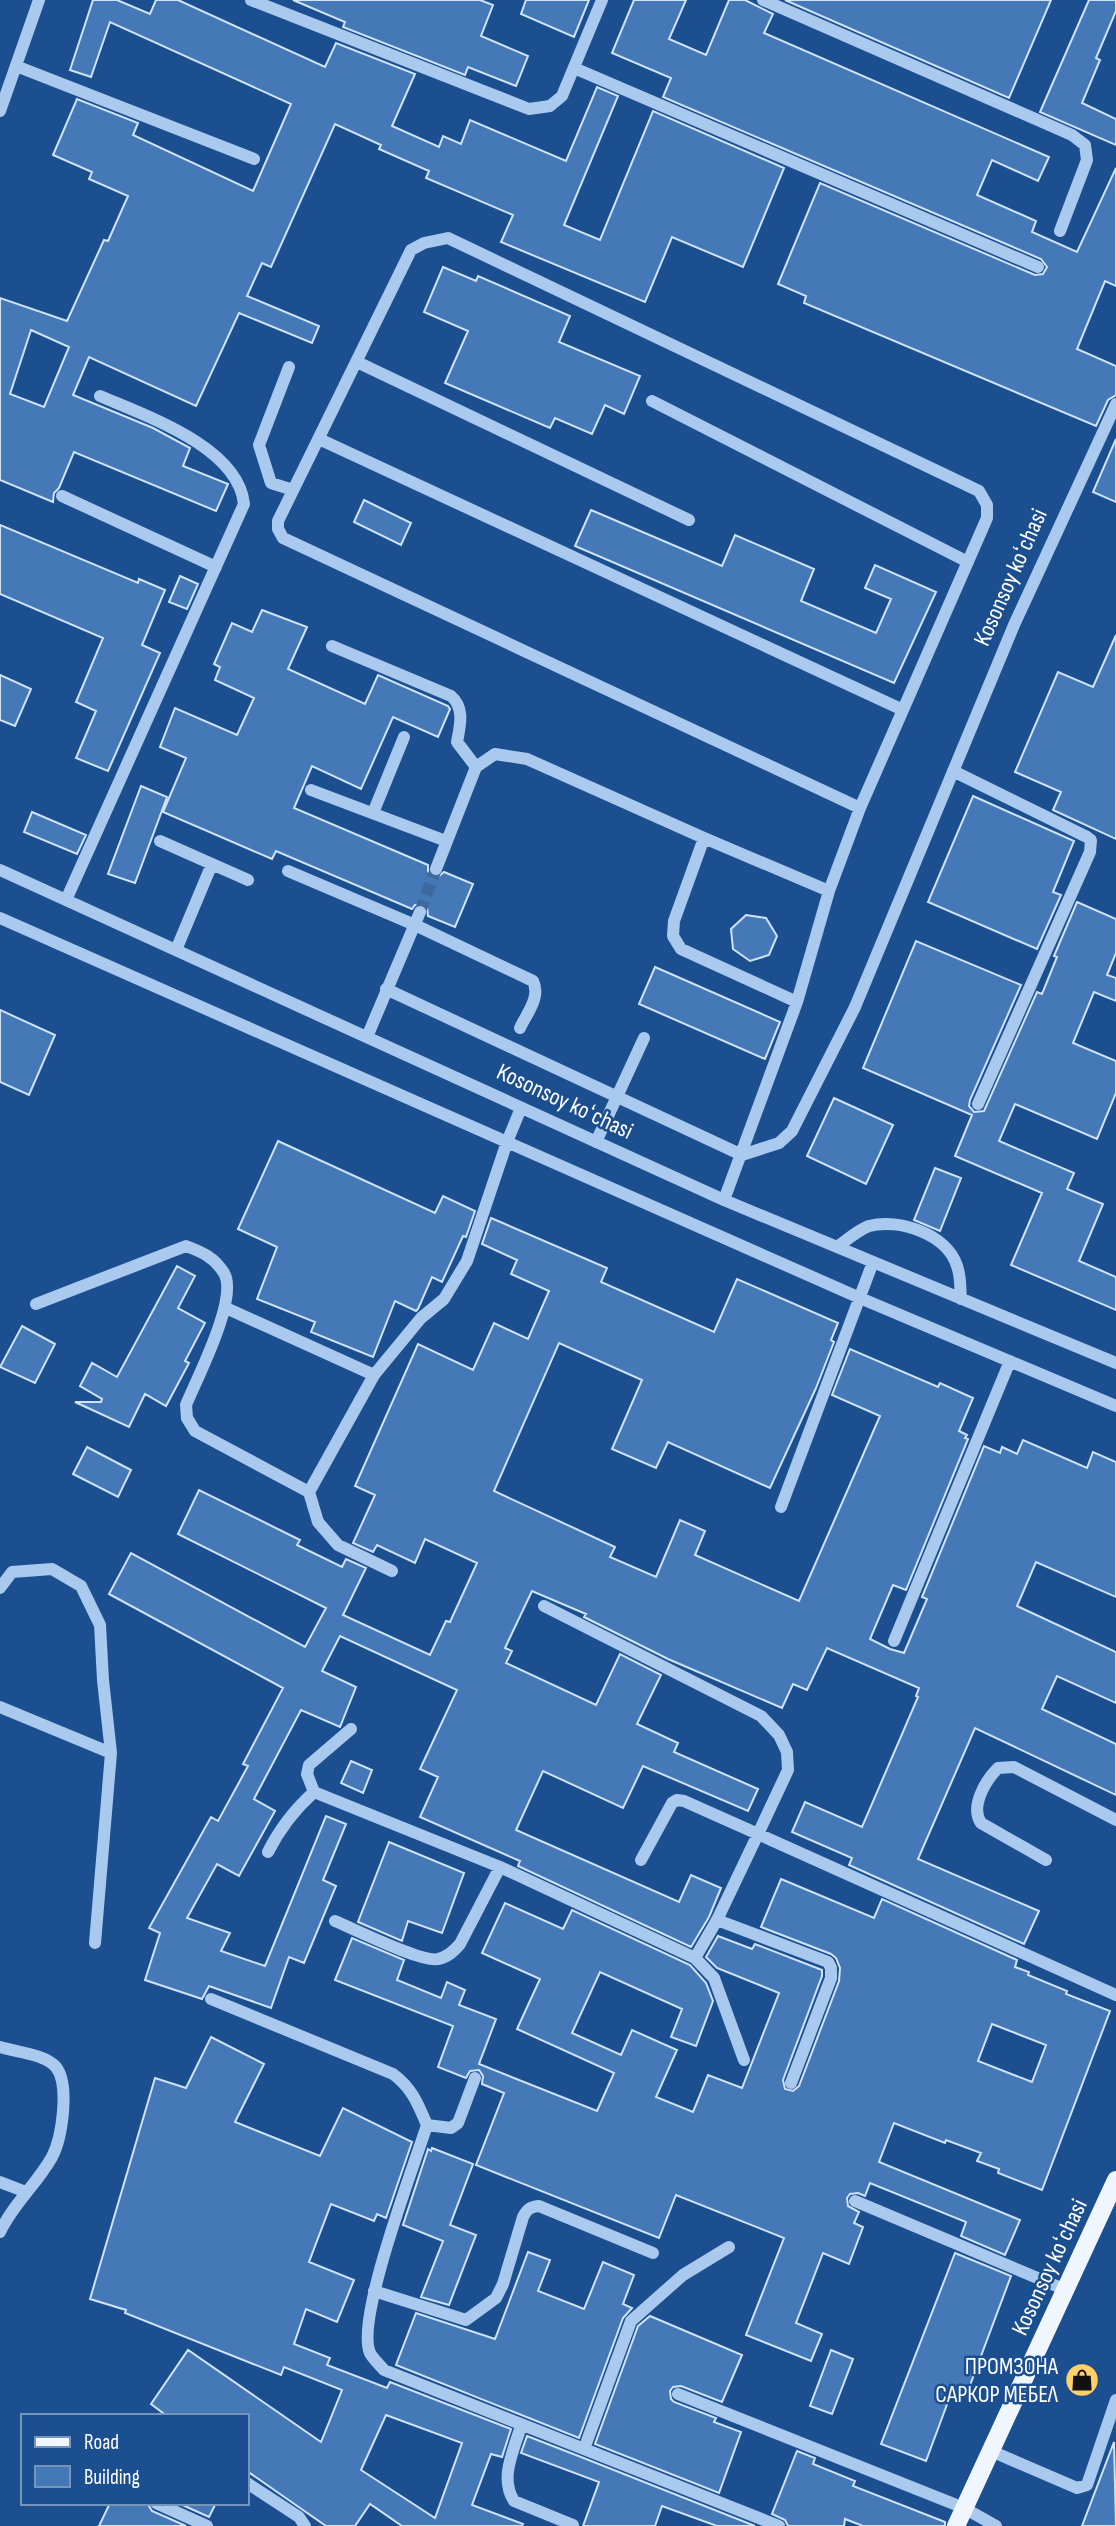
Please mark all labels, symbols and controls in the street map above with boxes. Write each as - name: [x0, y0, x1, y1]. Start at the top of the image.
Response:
- street label: Kosonsoy koʻchasi: [967, 504, 1054, 650]
- street label: Kosonsoy koʻchasi: [492, 1057, 638, 1146]
- street label: Kosonsoy koʻchasi: [1005, 2194, 1094, 2340]
- place label: ПРОМЗОНА САРКОР МЕБЕЛ: [935, 2352, 1059, 2409]
- shop icon: ПРОМЗОНА САРКОР МЕБЕЛ: [1063, 2361, 1101, 2399]
- legend: [21, 2414, 248, 2505]
- text: Road: [84, 2430, 119, 2455]
- text: Building: [84, 2465, 140, 2490]

